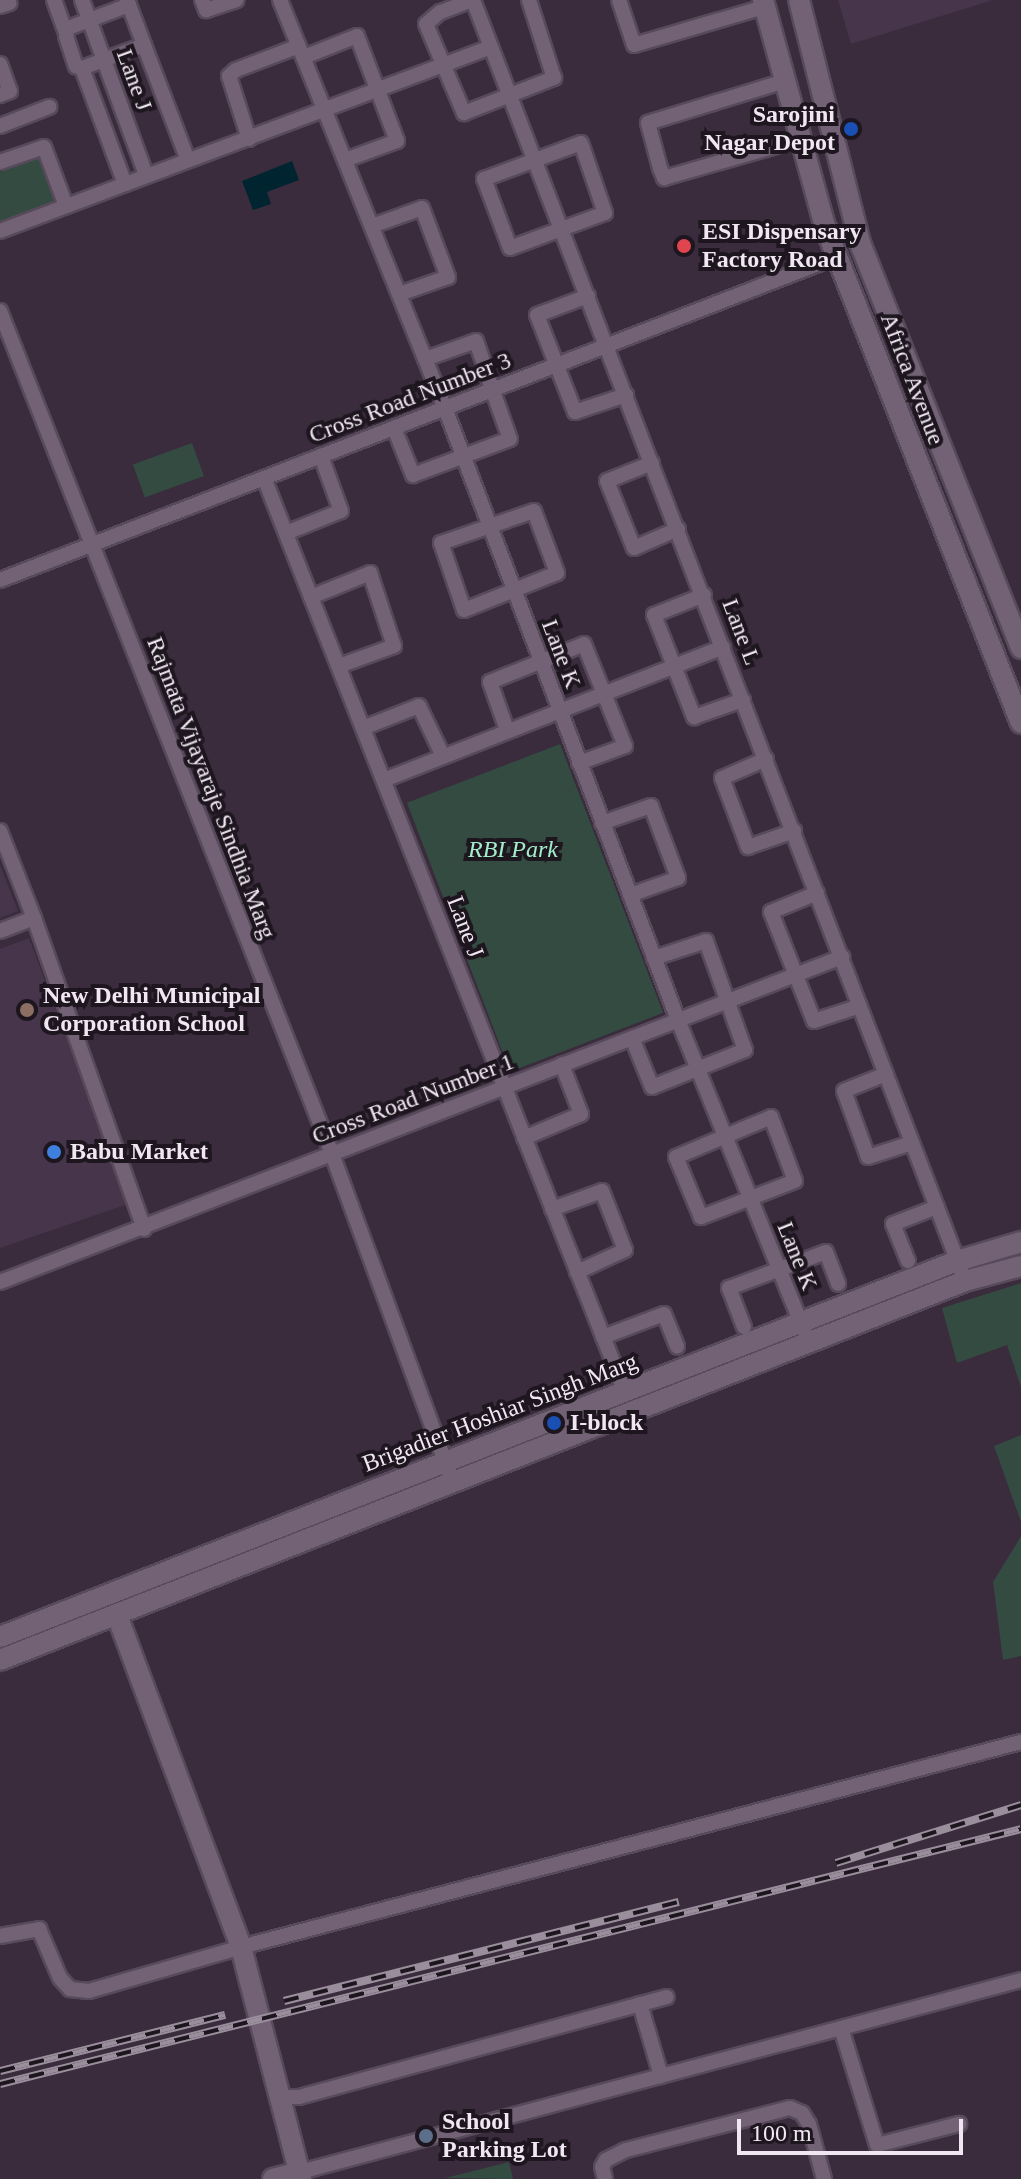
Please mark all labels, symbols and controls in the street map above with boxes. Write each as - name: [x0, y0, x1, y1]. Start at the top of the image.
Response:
- street label: Lane J: [109, 44, 159, 116]
- place label: Sarojini Nagar Depot: [683, 101, 835, 157]
- marker: Sarojini Nagar Depot: [842, 120, 860, 138]
- place label: ESI Dispensary Factory Road: [702, 218, 877, 274]
- marker: ESI Dispensary Factory Road: [673, 235, 695, 257]
- street label: Africa Avenue: [871, 301, 953, 457]
- street label: Cross Road Number 3: [290, 341, 530, 455]
- street label: Lane L: [714, 593, 768, 671]
- street label: Rajmata Vijayaraje Sindhia Marg: [133, 613, 289, 963]
- street label: Lane K: [534, 614, 588, 694]
- park label: RBI Park: [465, 836, 561, 864]
- street label: Lane J: [440, 890, 490, 964]
- place label: New Delhi Municipal Corporation School: [43, 982, 288, 1038]
- marker: New Delhi Municipal Corporation School: [18, 1001, 36, 1019]
- street label: Cross Road Number 1: [293, 1042, 533, 1156]
- place label: Babu Market: [70, 1138, 224, 1166]
- marker: Babu Market: [45, 1143, 63, 1161]
- street label: Lane K: [770, 1216, 824, 1296]
- street label: Brigadier Hoshiar Singh Marg: [339, 1340, 661, 1486]
- place label: I-block: [570, 1409, 653, 1437]
- marker: I-block: [545, 1414, 563, 1432]
- scale bar: [741, 2103, 967, 2153]
- place label: School Parking Lot: [442, 2108, 579, 2164]
- text: 100 m: [751, 2120, 812, 2146]
- marker: School Parking Lot: [417, 2127, 435, 2145]

